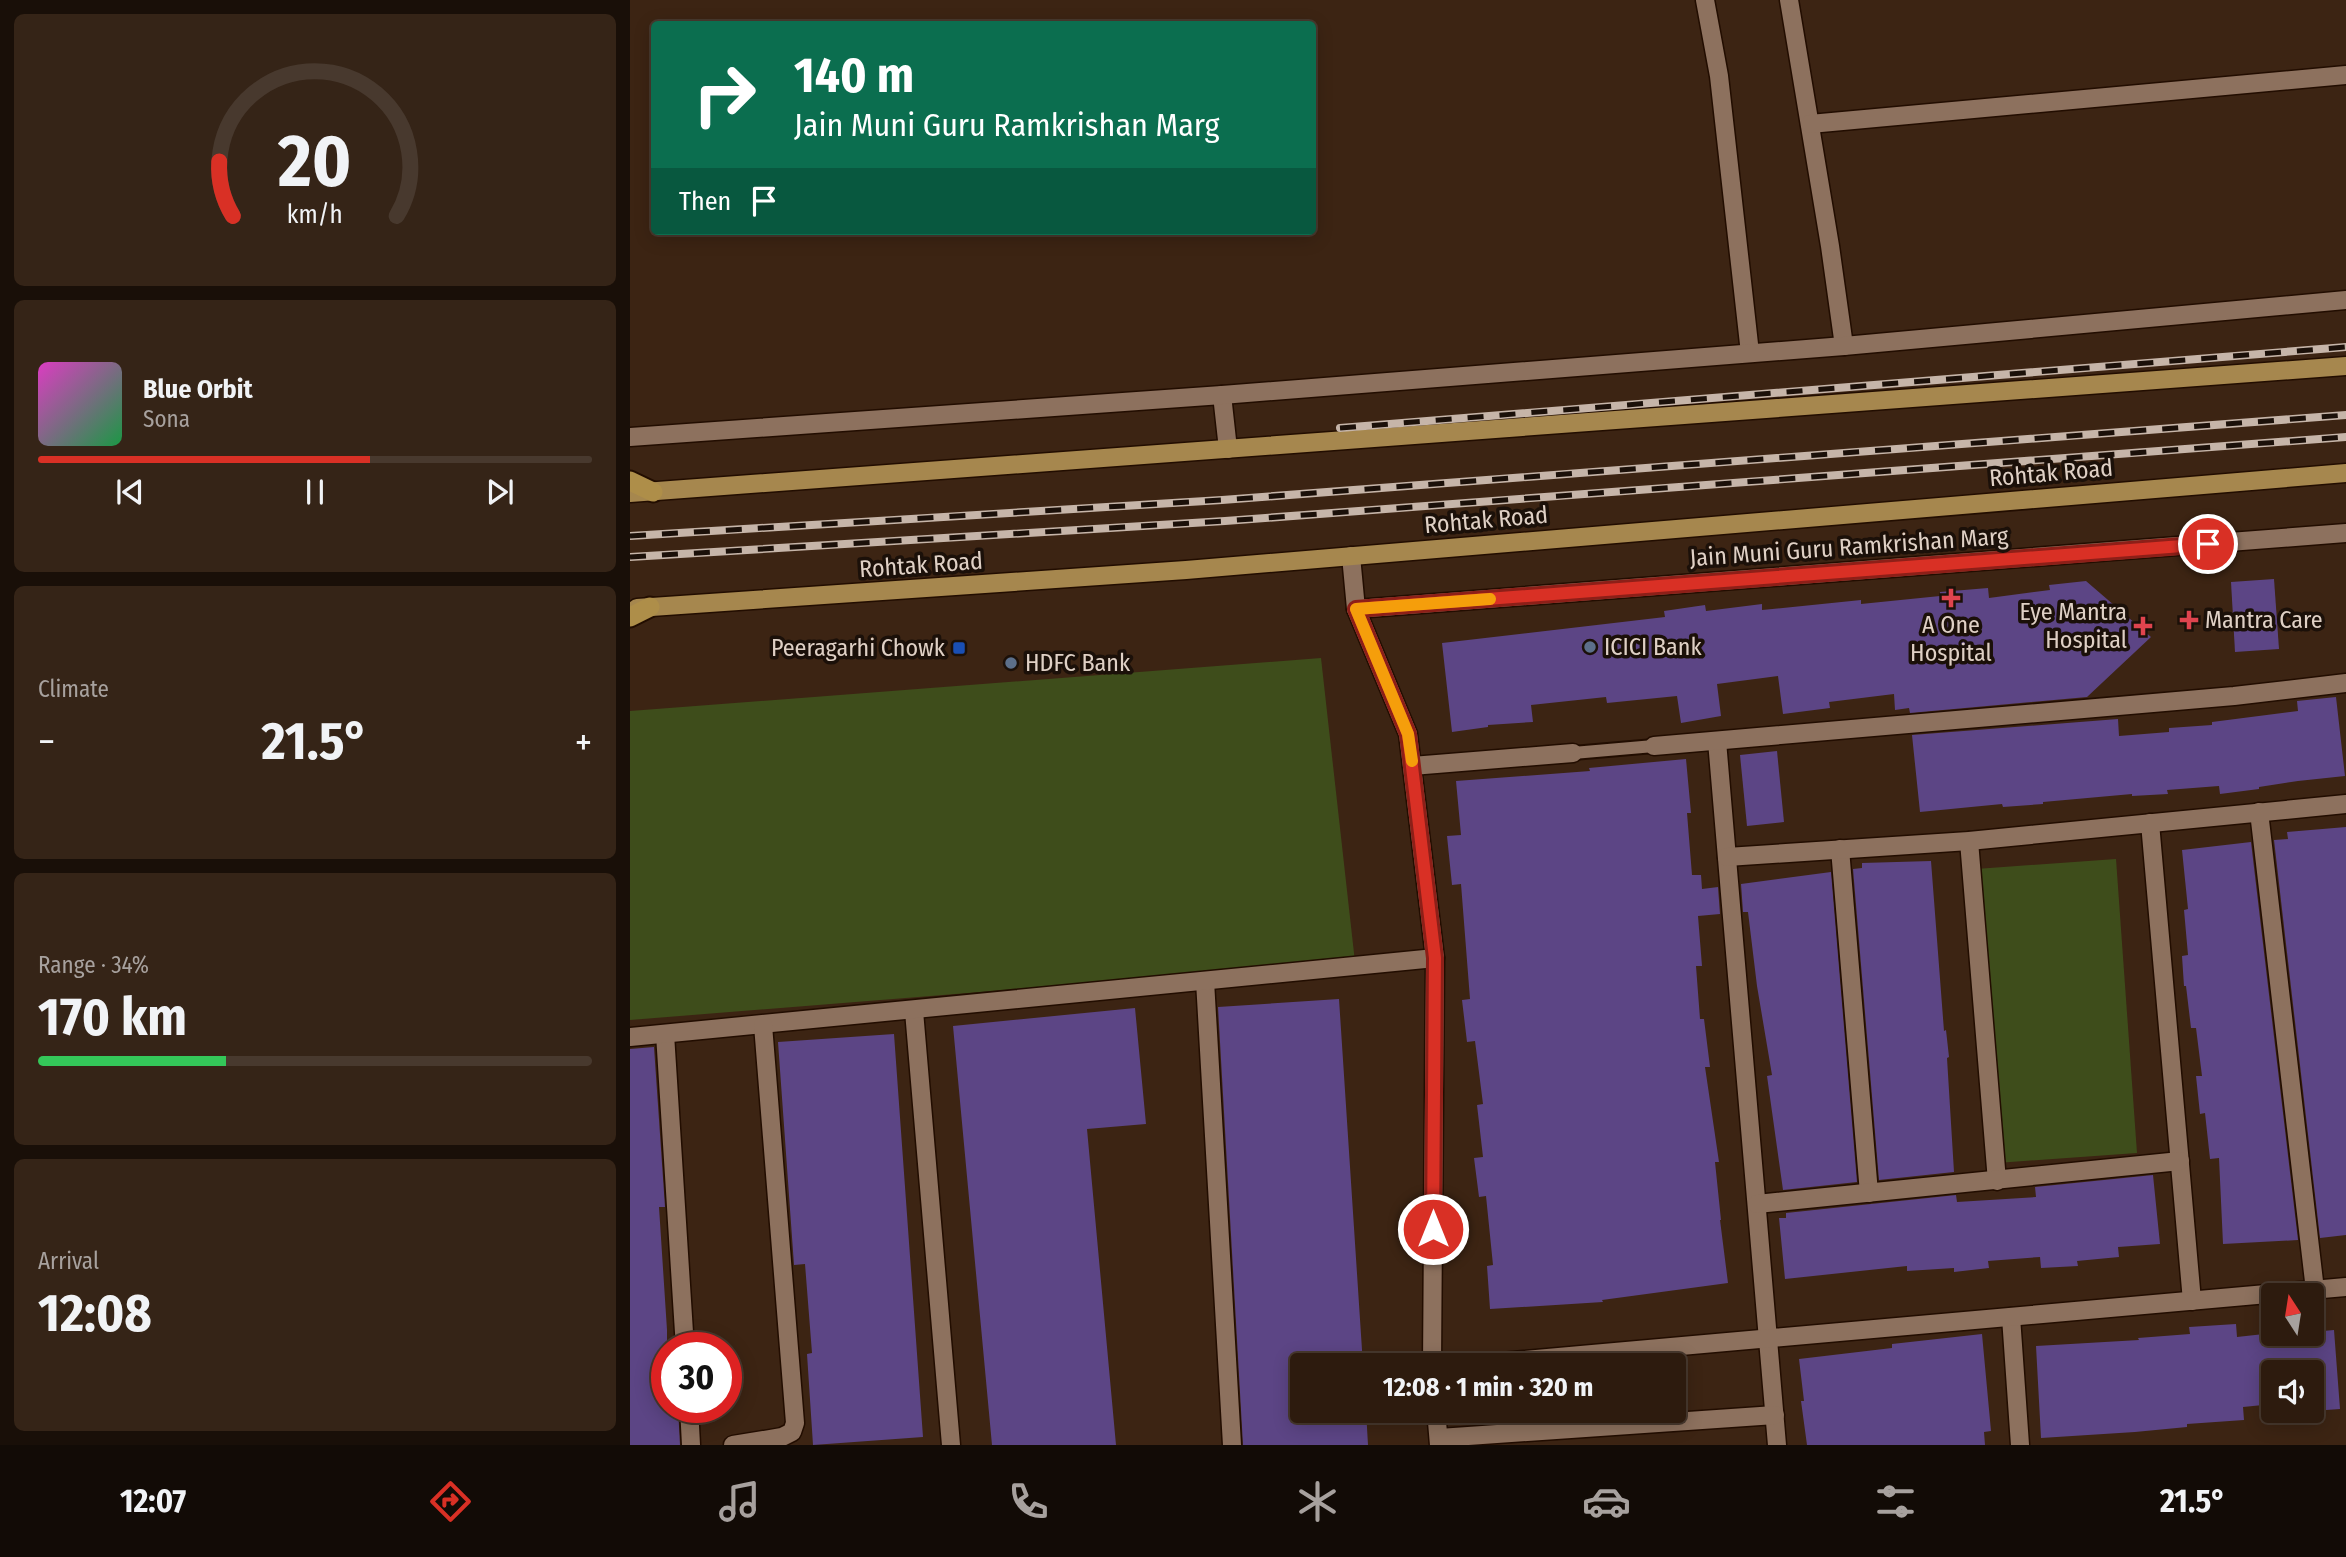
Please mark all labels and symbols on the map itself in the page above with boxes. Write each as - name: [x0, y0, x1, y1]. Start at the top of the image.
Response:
- street label: Rohtak Road: [1988, 454, 2114, 492]
- street label: Rohtak Road: [1423, 501, 1549, 539]
- pin: [2178, 514, 2238, 574]
- street label: Jain Muni Guru Ramkrishan Marg: [1689, 522, 2010, 572]
- street label: Rohtak Road: [858, 547, 984, 583]
- marker: A One Hospital: [1941, 588, 1961, 608]
- place label: Eye Mantra Hospital: [2019, 598, 2127, 654]
- place label: Mantra Care: [2205, 606, 2323, 634]
- marker: Mantra Care: [2179, 610, 2199, 630]
- place label: A One Hospital: [1910, 611, 1992, 667]
- marker: Eye Mantra Hospital: [2133, 616, 2153, 636]
- place label: ICICI Bank: [1604, 633, 1702, 661]
- place label: Peeragarhi Chowk: [771, 634, 946, 662]
- marker: ICICI Bank: [1582, 639, 1598, 655]
- marker: Peeragarhi Chowk: [951, 640, 967, 656]
- place label: HDFC Bank: [1025, 649, 1131, 677]
- marker: HDFC Bank: [1003, 655, 1019, 671]
- position arrow: [1396, 1192, 1470, 1266]
- north arrow: [2261, 1283, 2324, 1346]
- speed limit sign: 30: [651, 1332, 742, 1423]

